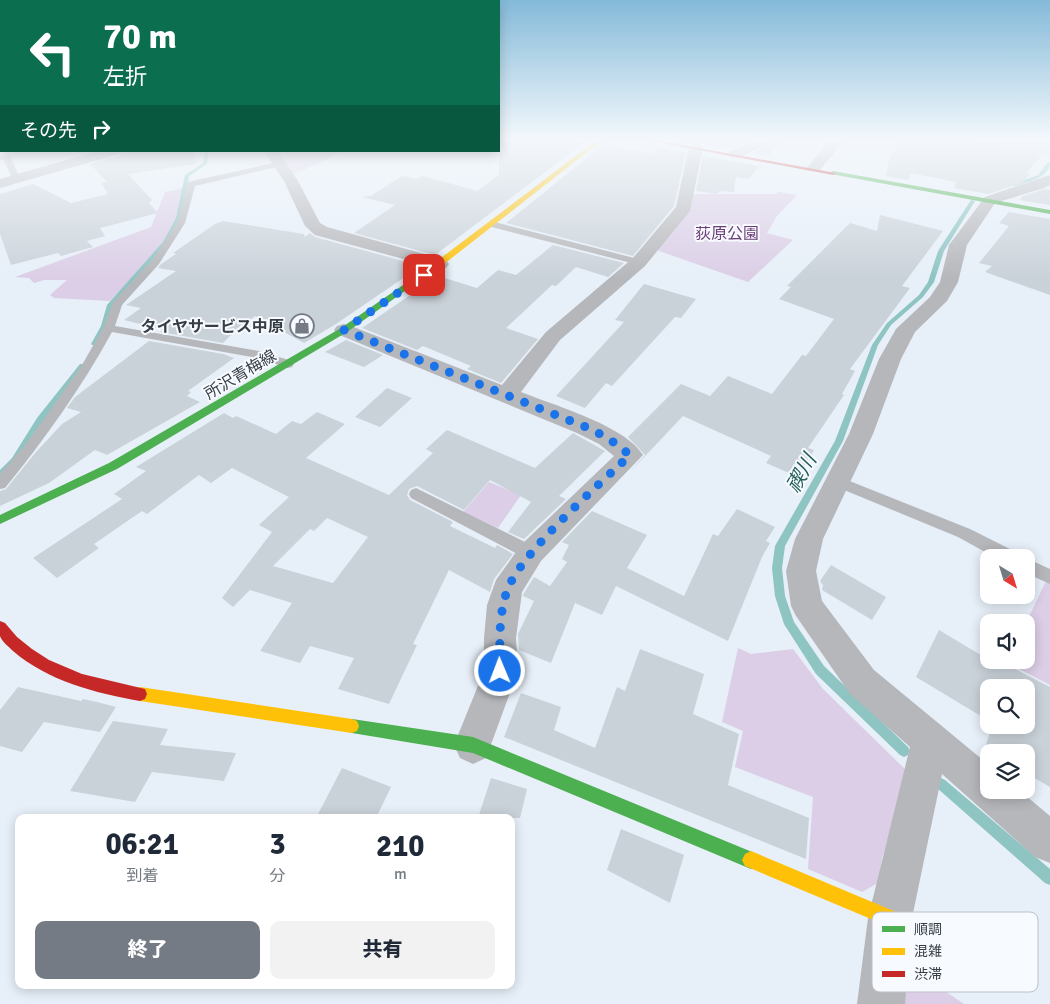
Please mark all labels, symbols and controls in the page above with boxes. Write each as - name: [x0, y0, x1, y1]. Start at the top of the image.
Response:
- text: 70 m: [103, 15, 177, 58]
- icon: left: [20, 20, 85, 85]
- text: 左折: [103, 63, 147, 90]
- icon: right: [87, 115, 115, 143]
- text: その先: [20, 119, 77, 143]
- park label: 荻原公園: [695, 224, 759, 244]
- pin: [403, 254, 445, 296]
- icon: arrive: [410, 261, 438, 289]
- shop icon: タイヤサービス中原: [289, 313, 315, 339]
- place label: タイヤサービス中原: [140, 317, 284, 337]
- street label: 所沢青梅線: [201, 346, 280, 404]
- water label: 禊川: [781, 448, 823, 497]
- north arrow: [980, 549, 1035, 604]
- map controls: [980, 549, 1035, 799]
- button: sound: [980, 614, 1035, 669]
- position arrow: [473, 644, 525, 696]
- button: search: [980, 679, 1035, 734]
- button: layers: [980, 744, 1035, 799]
- text: 06:21: [105, 826, 179, 863]
- text: 3: [269, 826, 286, 863]
- text: 210: [376, 828, 425, 865]
- text: m: [394, 864, 407, 884]
- text: 到着: [126, 866, 158, 886]
- text: 分: [269, 866, 286, 886]
- legend: [872, 912, 1038, 992]
- button: 終了: [35, 921, 260, 979]
- button: 共有: [270, 921, 495, 979]
- text: 順調: [914, 921, 942, 938]
- text: 混雑: [914, 943, 942, 960]
- text: 渋滞: [914, 966, 942, 983]

